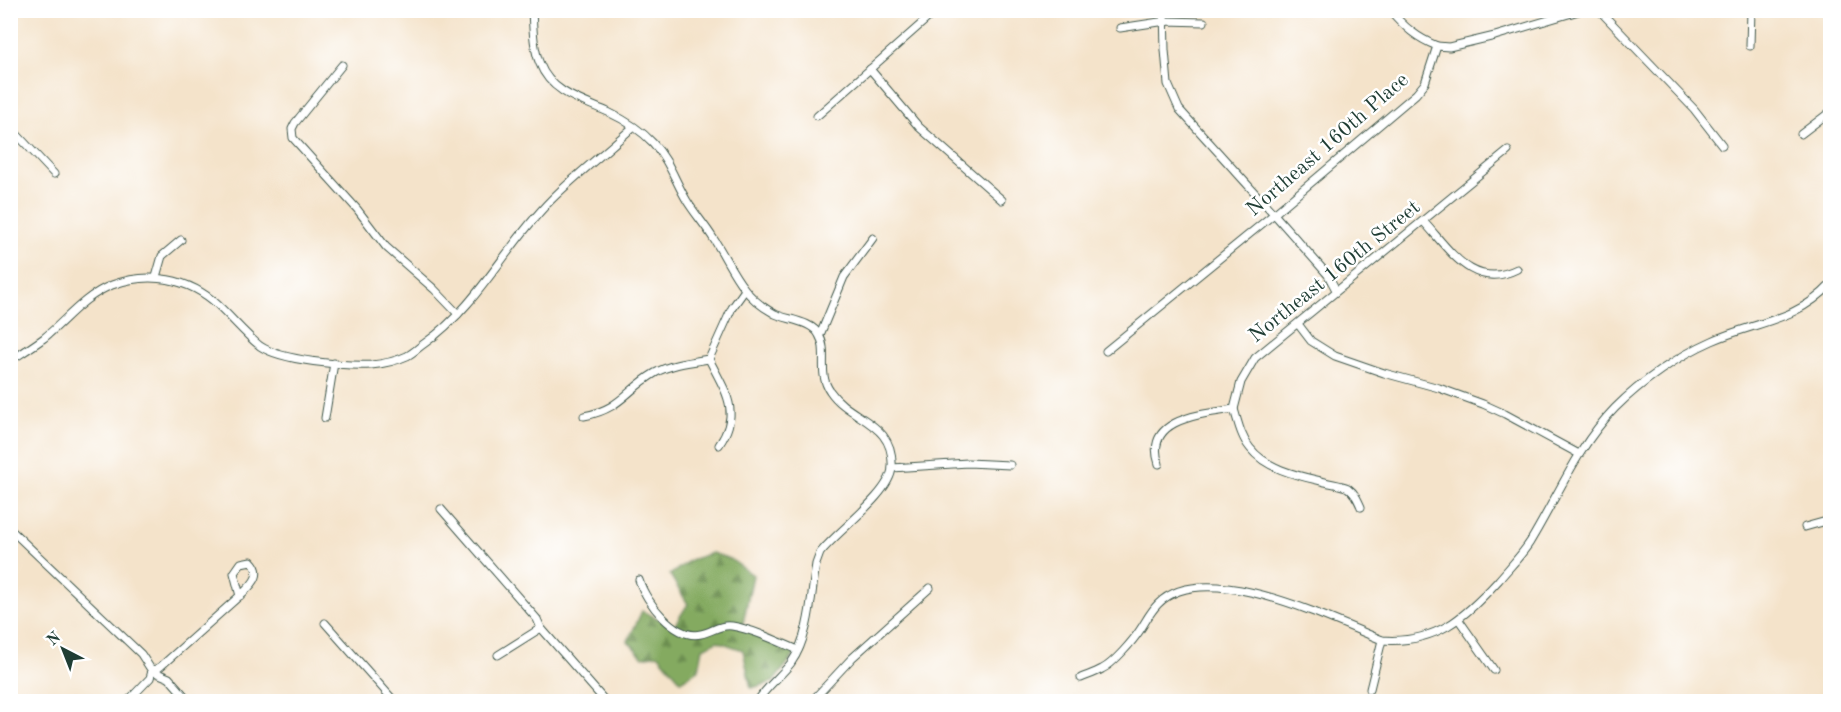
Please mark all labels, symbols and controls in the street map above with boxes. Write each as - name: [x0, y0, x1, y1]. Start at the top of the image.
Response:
- street label: Northeast 160th Place: [1243, 69, 1413, 221]
- street label: Northeast 160th Street: [1246, 197, 1424, 347]
- north arrow: [33, 619, 93, 679]
- text: N: [44, 629, 65, 649]

